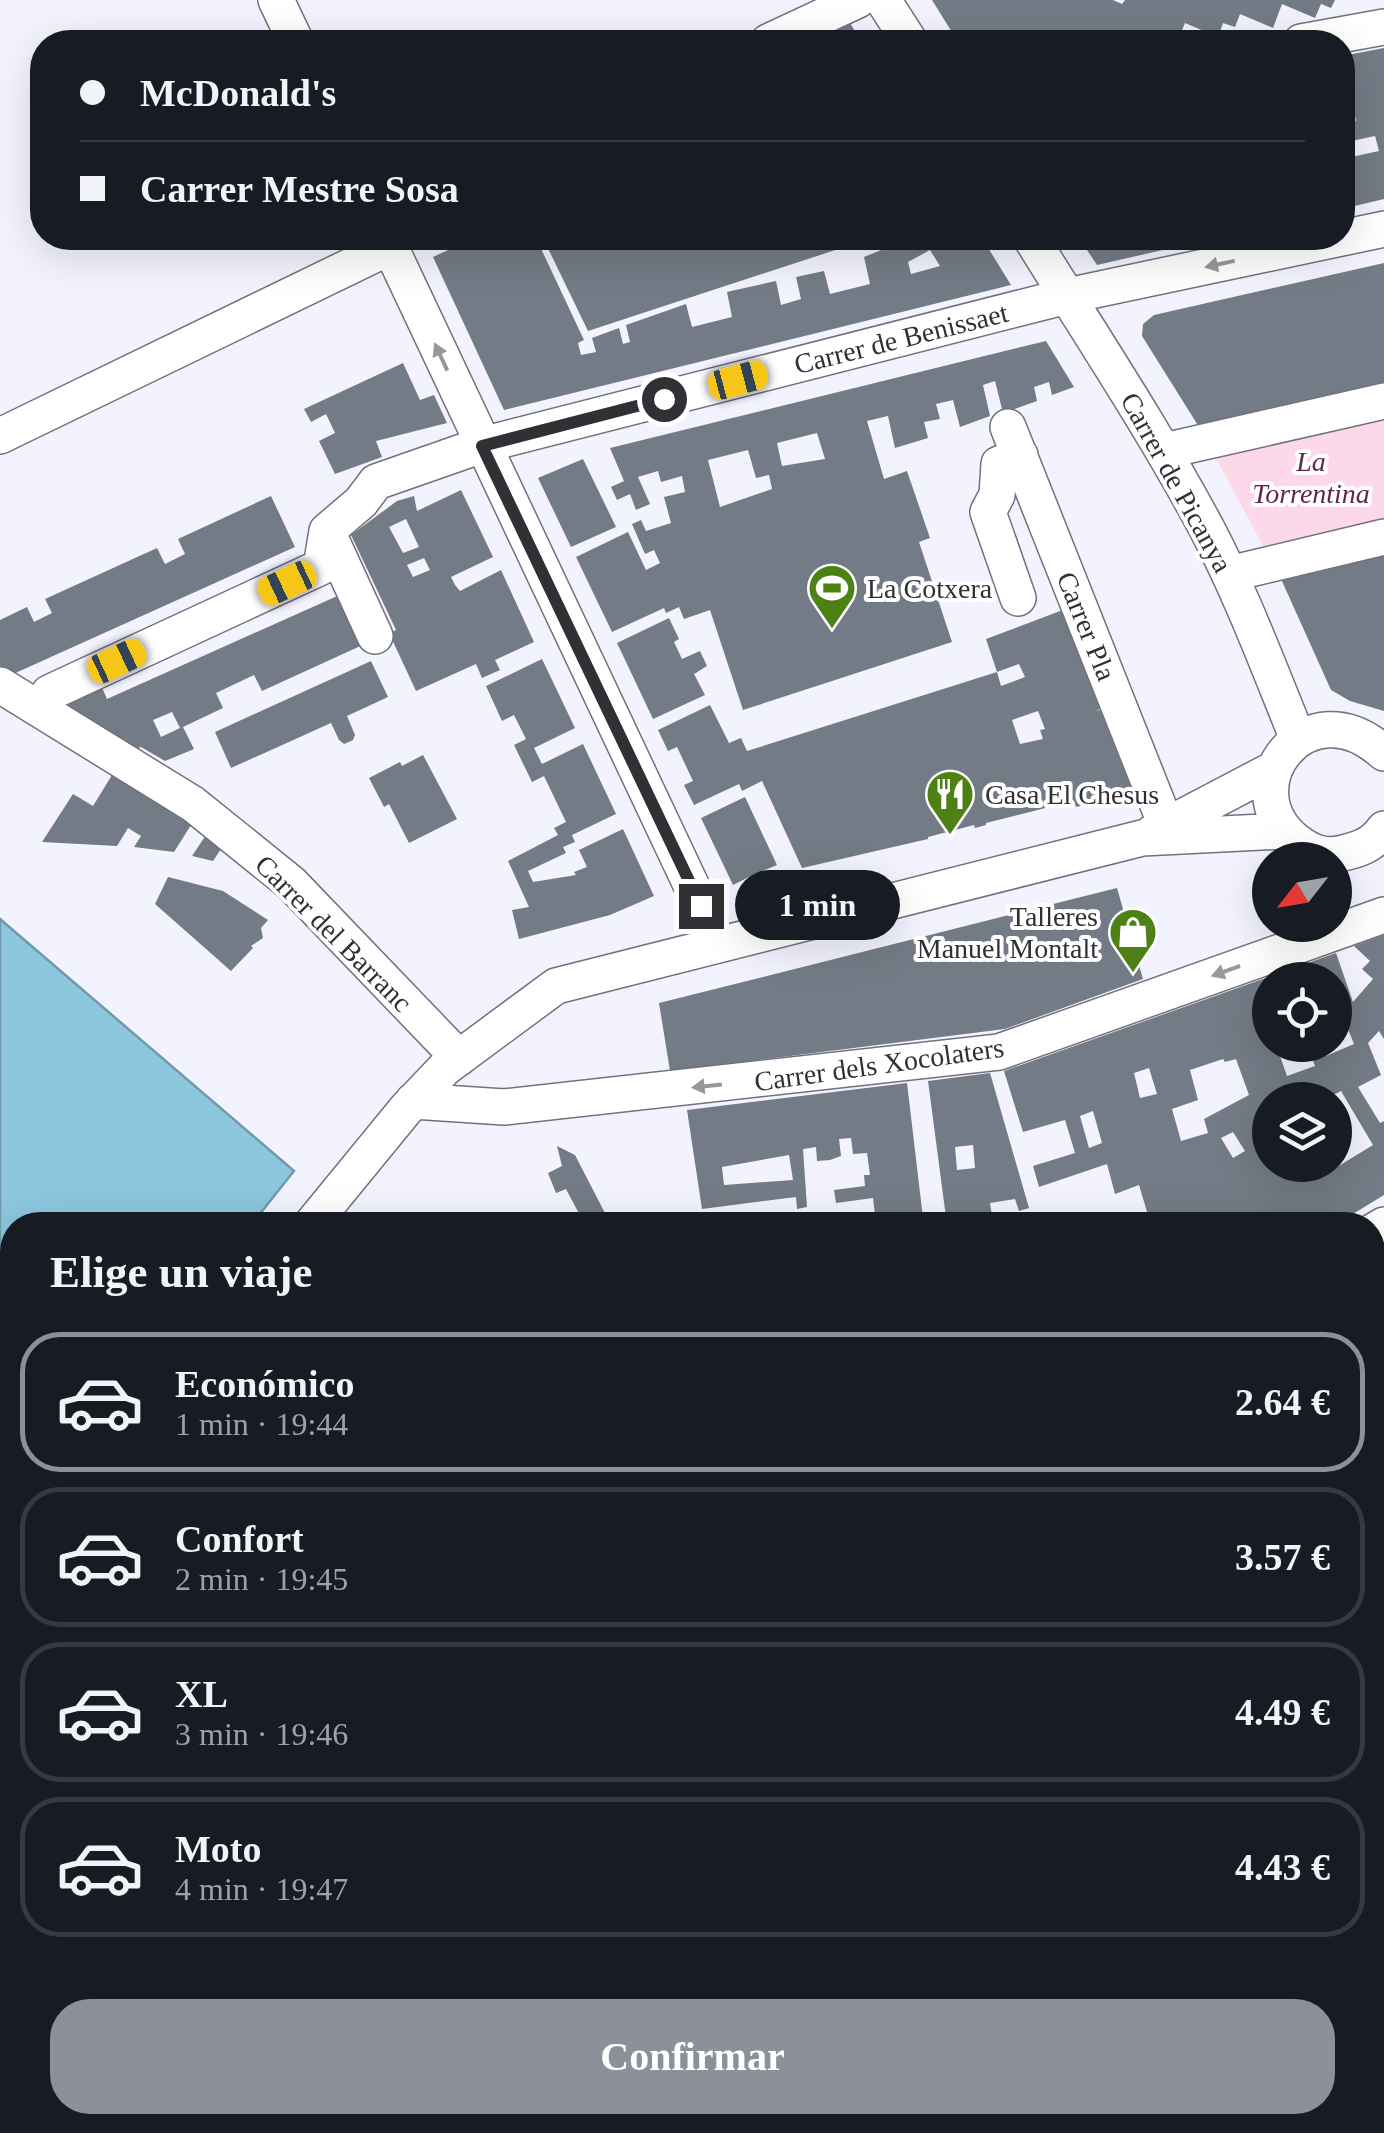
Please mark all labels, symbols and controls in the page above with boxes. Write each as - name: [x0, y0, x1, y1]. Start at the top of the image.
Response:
- text: McDonald's: [140, 72, 336, 114]
- text: Carrer Mestre Sosa: [140, 168, 459, 210]
- one-way arrow: [1204, 256, 1235, 272]
- street label: Carrer de Benissaet: [791, 297, 1011, 380]
- one-way arrow: [433, 342, 449, 372]
- car: [705, 358, 771, 402]
- route start: [642, 377, 687, 422]
- street label: Carrer de Picanya: [1114, 387, 1239, 578]
- park label: La Torrentina: [1252, 446, 1370, 509]
- car: [253, 557, 321, 609]
- sports icon: La Cotxera: [806, 562, 858, 630]
- street label: Carrer Pla: [1051, 567, 1123, 685]
- place label: La Cotxera: [867, 573, 993, 604]
- car: [83, 635, 151, 687]
- restaurant icon: Casa El Chesus: [924, 768, 976, 836]
- place label: Casa El Chesus: [985, 779, 1159, 810]
- north arrow: [1252, 842, 1352, 942]
- map controls: [1252, 842, 1352, 1182]
- street label: Carrer del Barranc: [249, 849, 418, 1018]
- callout: 1 min: [736, 871, 901, 941]
- route end: [679, 884, 724, 929]
- text: 1 min: [779, 887, 856, 923]
- place label: Talleres Manuel Montalt: [917, 901, 1098, 964]
- shop icon: Talleres Manuel Montalt: [1107, 906, 1159, 974]
- button: locate: [1252, 962, 1352, 1062]
- one-way arrow: [1211, 964, 1241, 979]
- street label: Carrer dels Xocolaters: [752, 1032, 1006, 1097]
- one-way arrow: [691, 1078, 723, 1094]
- button: layers: [1252, 1082, 1352, 1182]
- text: Elige un viaje: [50, 1247, 313, 1297]
- icon: car: [55, 1357, 145, 1447]
- text: Económico: [175, 1363, 354, 1405]
- text: 2.64 €: [1235, 1381, 1330, 1423]
- text: 1 min · 19:44: [175, 1406, 348, 1442]
- icon: car: [55, 1512, 145, 1602]
- text: Confort: [175, 1518, 304, 1560]
- text: 3.57 €: [1235, 1536, 1330, 1578]
- text: 2 min · 19:45: [175, 1561, 348, 1597]
- icon: car: [55, 1667, 145, 1757]
- text: XL: [175, 1673, 228, 1715]
- text: 4.49 €: [1235, 1691, 1330, 1733]
- text: 3 min · 19:46: [175, 1716, 348, 1752]
- icon: car: [55, 1822, 145, 1912]
- text: Moto: [175, 1828, 262, 1870]
- text: 4.43 €: [1235, 1846, 1330, 1888]
- text: 4 min · 19:47: [175, 1871, 348, 1907]
- button: Confirmar: [50, 1999, 1335, 2114]

